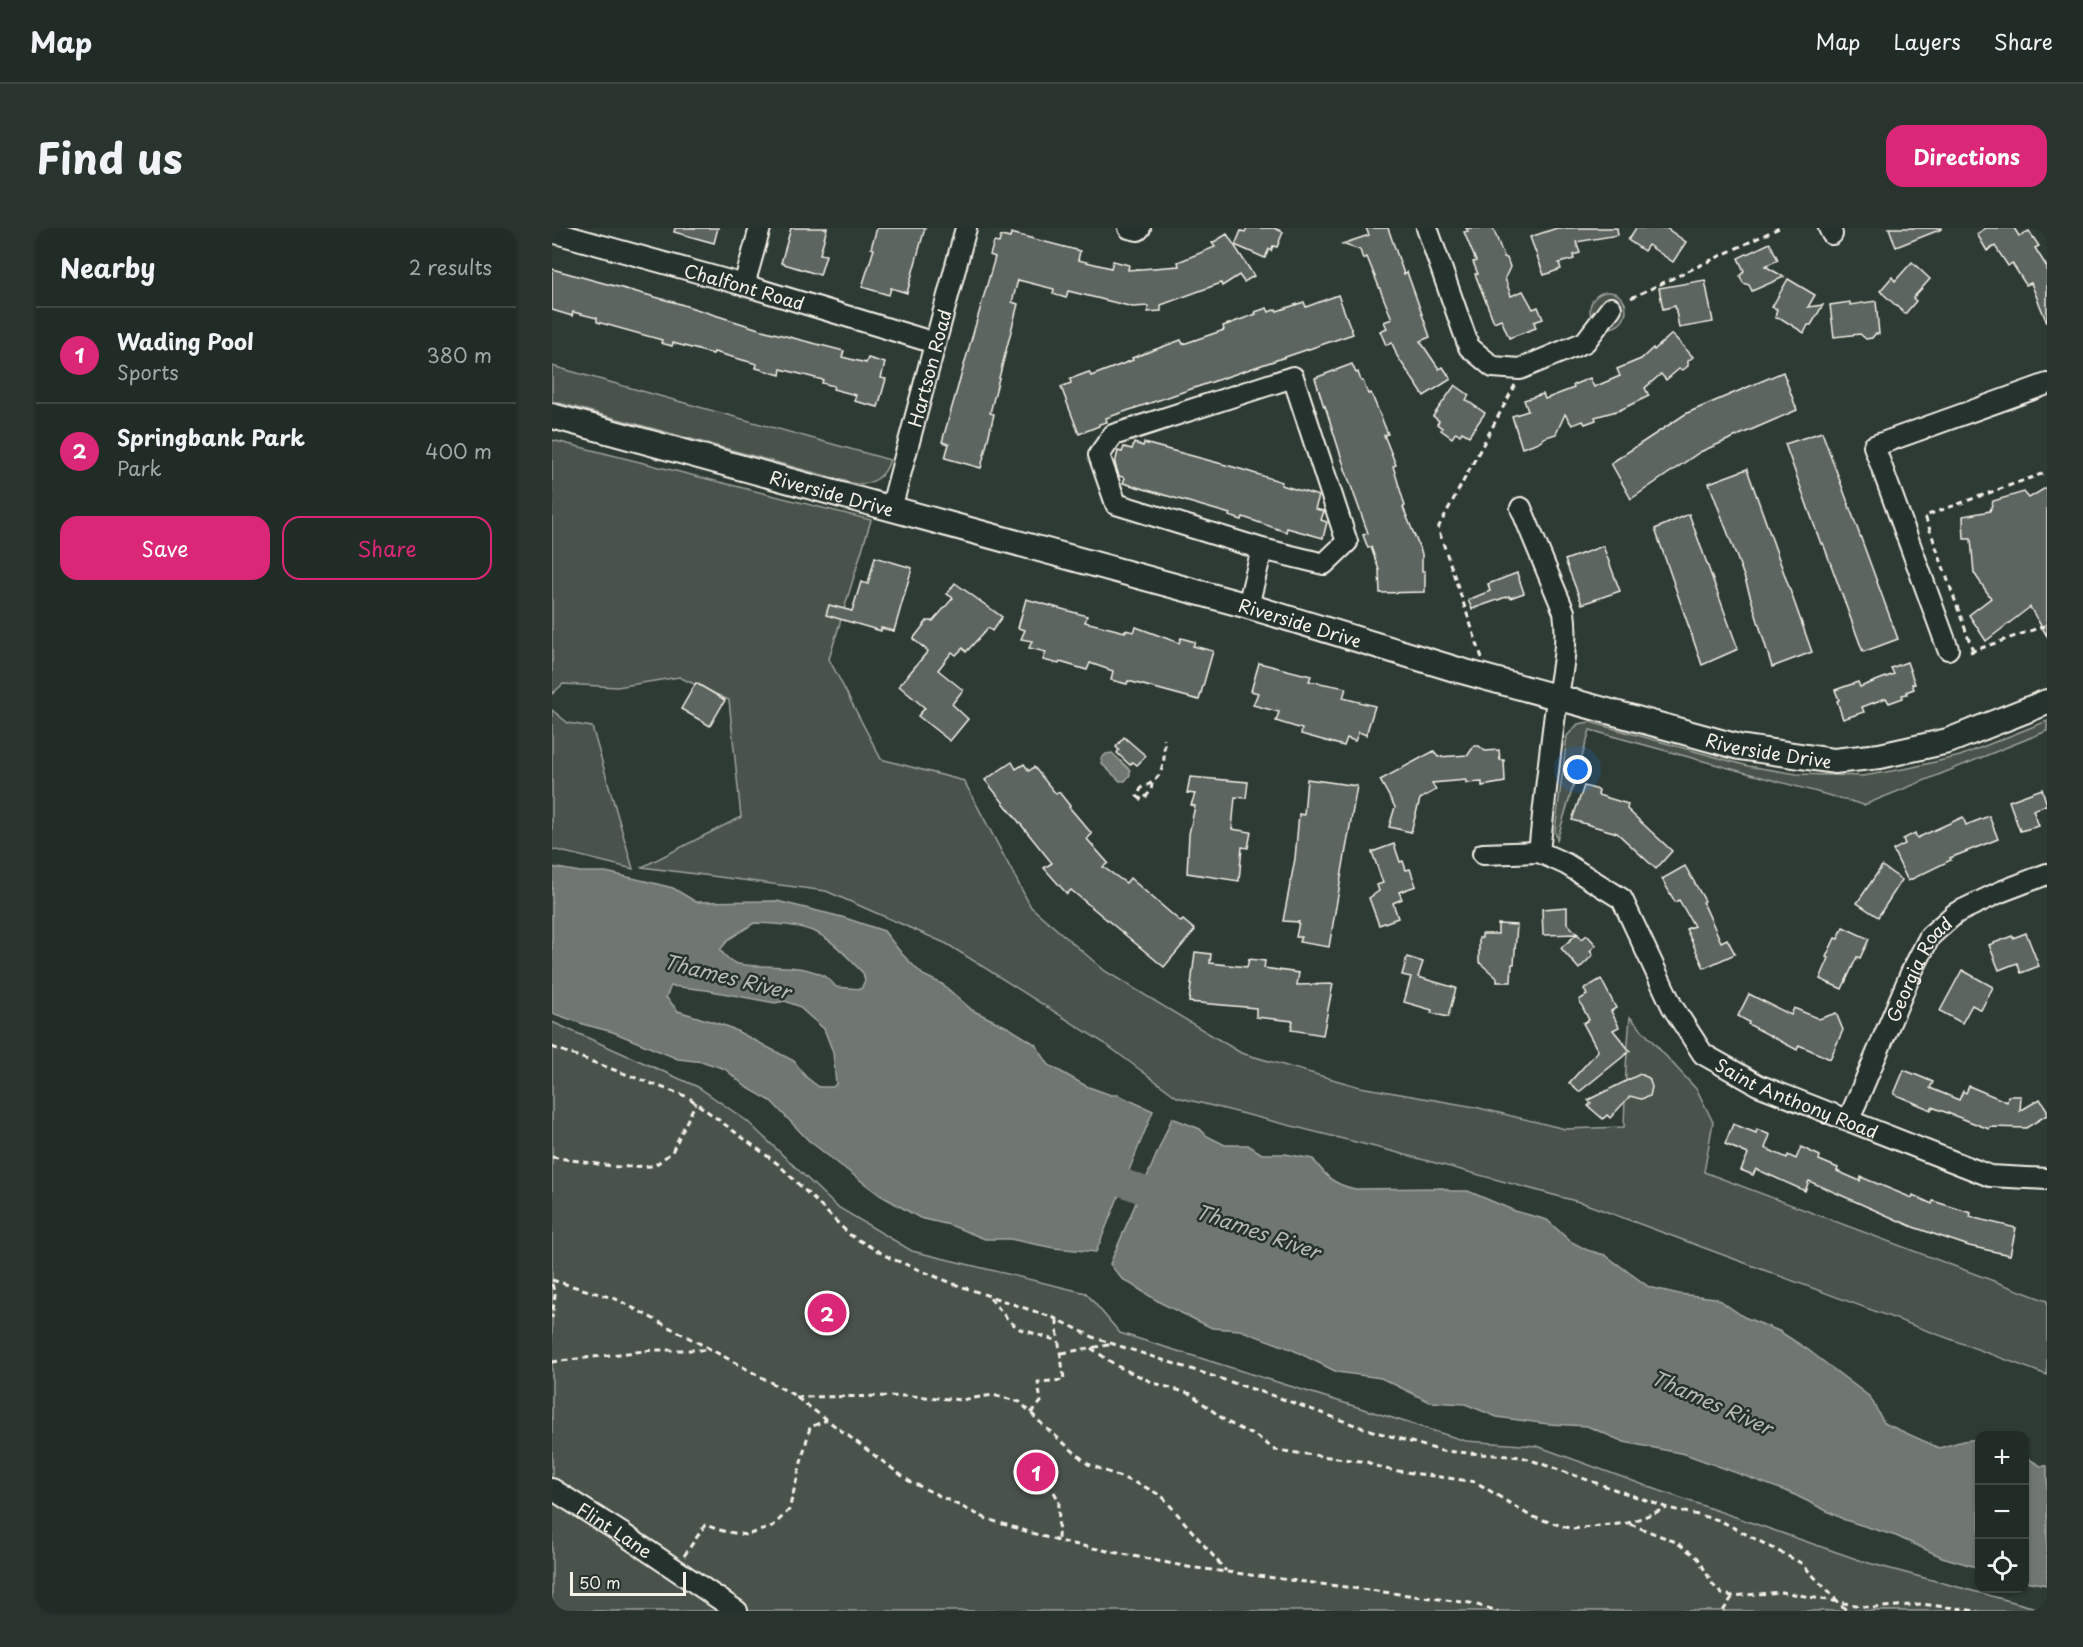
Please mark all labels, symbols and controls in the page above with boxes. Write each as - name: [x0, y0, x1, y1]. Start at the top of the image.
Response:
- text: Map: [30, 20, 92, 63]
- text: Map: [1816, 25, 1860, 57]
- text: Layers: [1893, 25, 1961, 57]
- text: Share: [1994, 25, 2053, 57]
- text: Find us: [36, 125, 183, 188]
- button: Directions: [1886, 125, 2047, 187]
- text: Nearby: [60, 248, 155, 287]
- text: 2 results: [409, 252, 492, 282]
- street label: Chalfont Road: [681, 256, 808, 316]
- street label: Hartson Road: [900, 306, 957, 430]
- text: Wading Pool: [117, 324, 254, 357]
- text: 1: [75, 340, 84, 370]
- text: 380 m: [426, 340, 492, 370]
- text: Sports: [117, 357, 179, 387]
- text: Springbank Park: [117, 420, 305, 453]
- text: 2: [72, 436, 87, 466]
- text: 400 m: [425, 436, 492, 466]
- text: Park: [117, 453, 162, 483]
- street label: Riverside Drive: [767, 463, 897, 522]
- button: Save: [60, 516, 270, 580]
- button: Share: [282, 516, 492, 580]
- street label: Riverside Drive: [1236, 591, 1365, 653]
- street label: Riverside Drive: [1702, 725, 1833, 774]
- your location: [1563, 755, 1592, 784]
- street label: Georgia Road: [1878, 909, 1958, 1026]
- water label: Thames River: [660, 946, 796, 1007]
- street label: Saint Anthony Road: [1711, 1050, 1882, 1144]
- water label: Thames River: [1192, 1196, 1327, 1267]
- pin: 2: [808, 1290, 846, 1336]
- water label: Thames River: [1647, 1362, 1780, 1443]
- map controls: [1975, 1431, 2029, 1593]
- button: +: [1975, 1431, 2029, 1485]
- pin: 1: [1016, 1450, 1056, 1494]
- button: −: [1975, 1485, 2029, 1539]
- street label: Flint Lane: [572, 1495, 658, 1564]
- button: locate: [1975, 1539, 2029, 1593]
- scale bar: [570, 1569, 686, 1596]
- text: 50 m: [579, 1570, 620, 1594]

